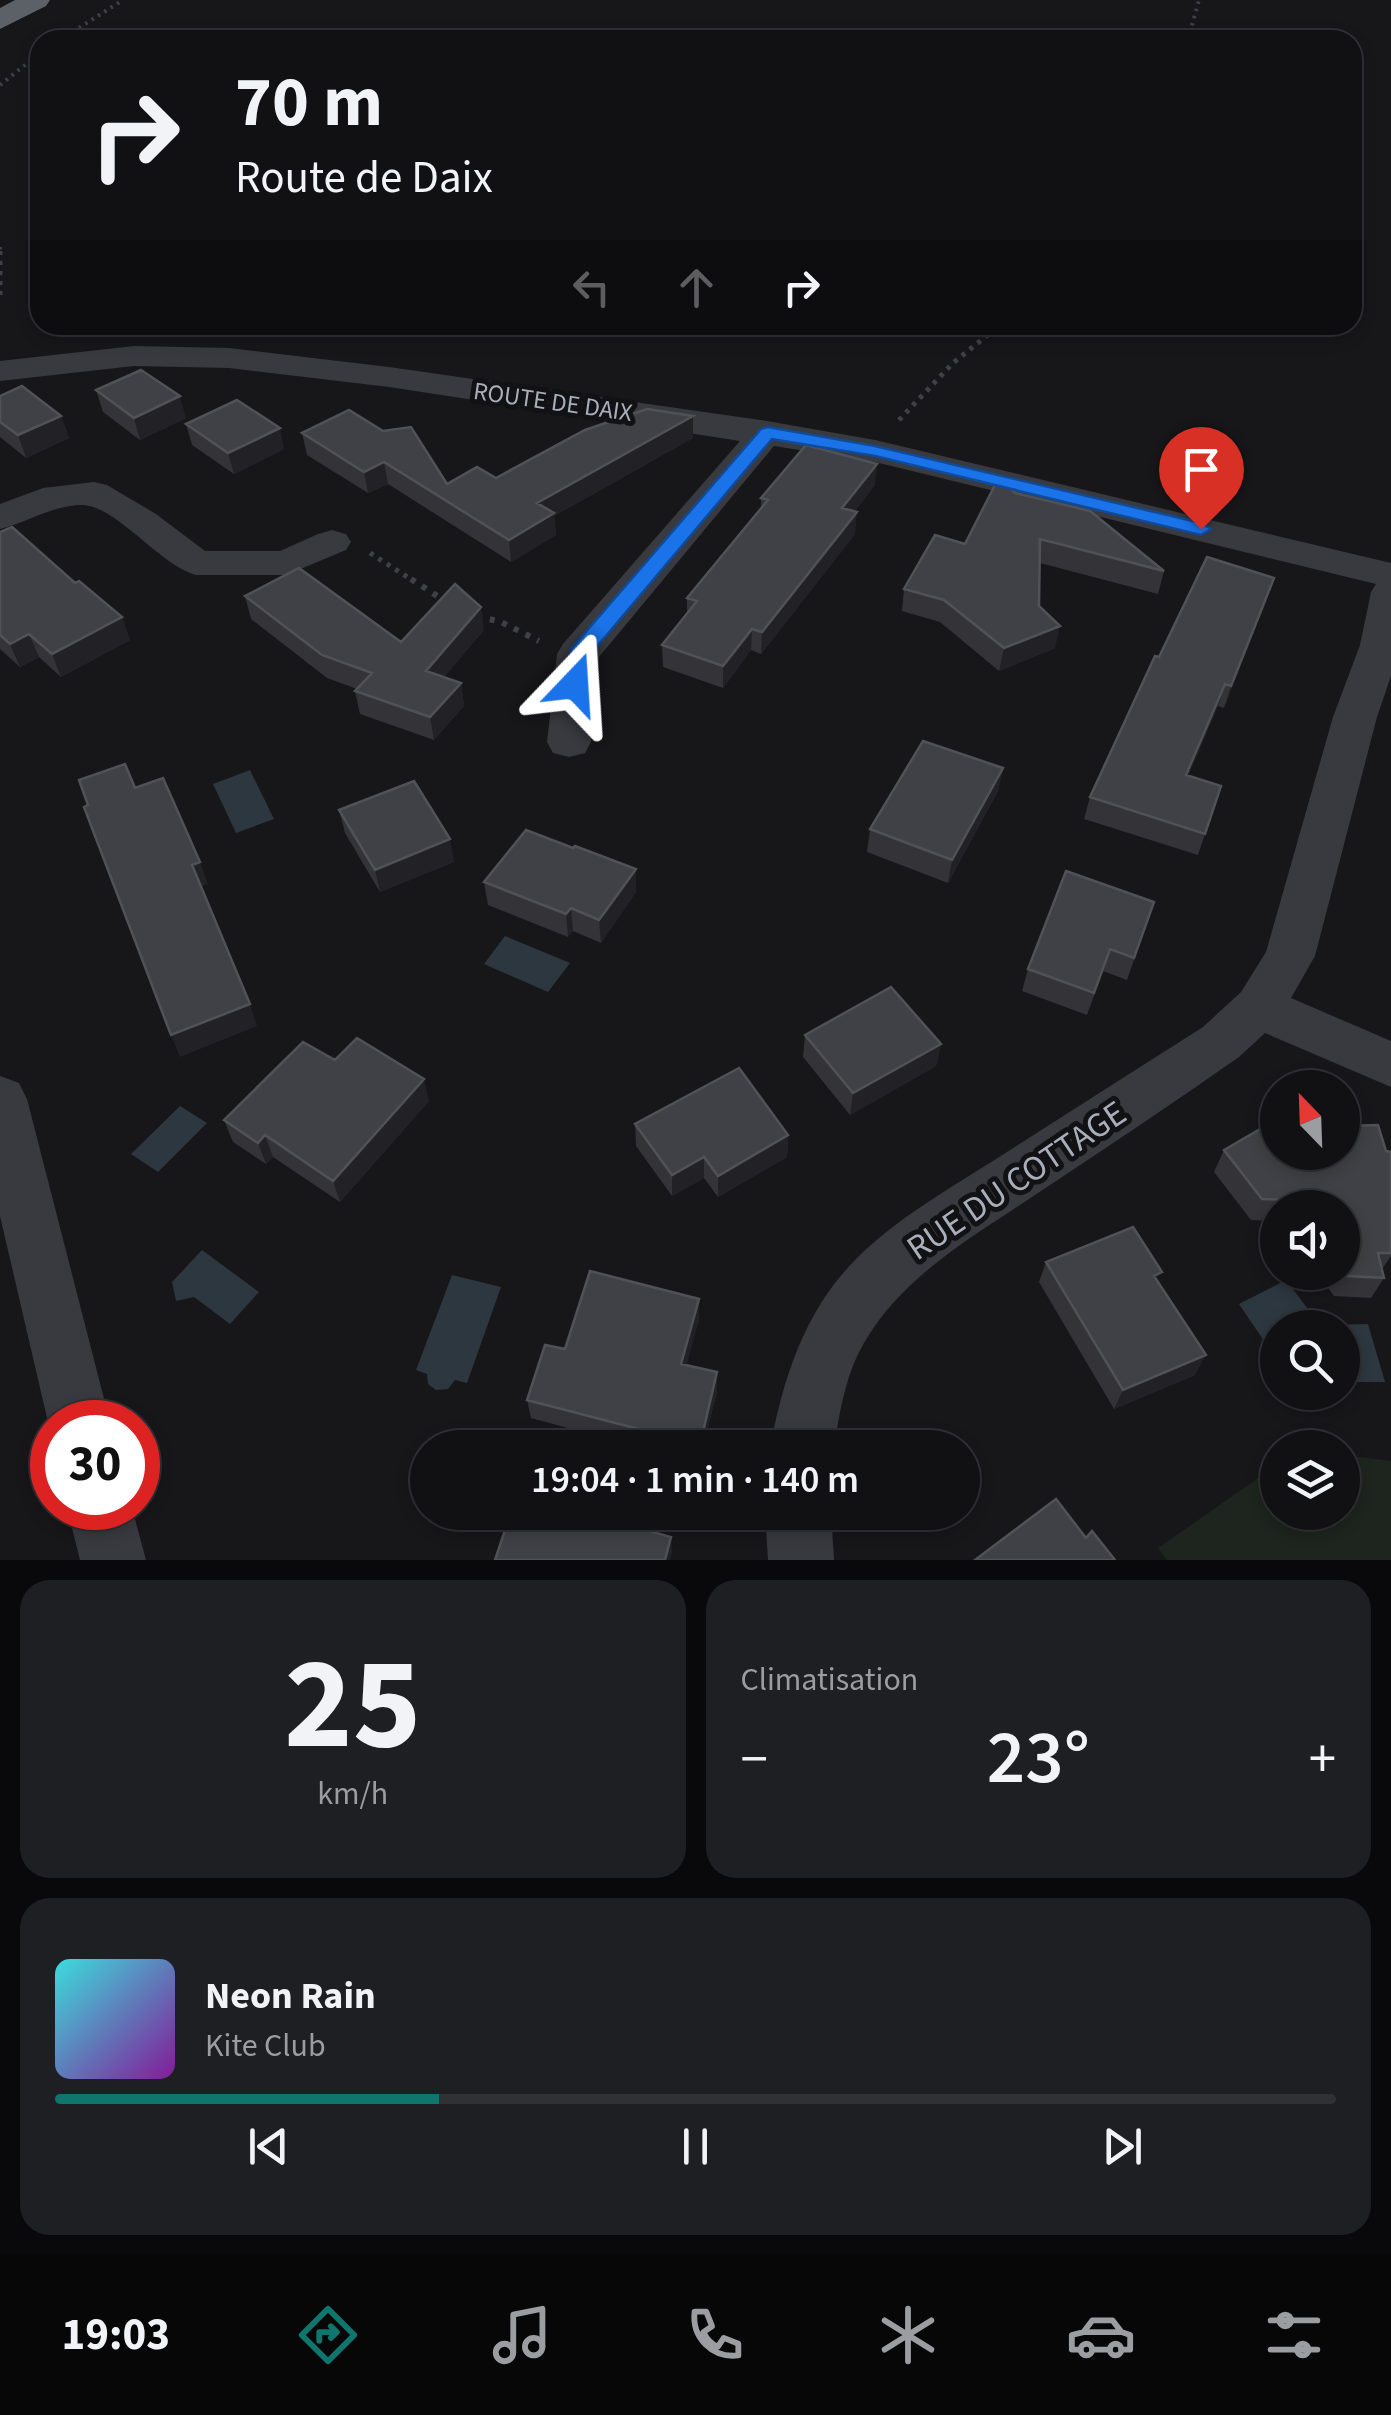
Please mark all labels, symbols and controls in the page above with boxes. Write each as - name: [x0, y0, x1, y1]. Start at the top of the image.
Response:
- text: 70 m: [235, 53, 383, 153]
- icon: right: [70, 70, 200, 200]
- text: Route de Daix: [235, 146, 493, 210]
- icon: left: [564, 260, 619, 315]
- icon: ahead: [669, 260, 724, 315]
- icon: right: [774, 260, 829, 315]
- street label: ROUTE DE DAIX: [471, 373, 635, 431]
- pin: [1159, 427, 1244, 530]
- icon: arrive: [1174, 442, 1229, 497]
- position arrow: [523, 632, 627, 736]
- north arrow: [1260, 1070, 1360, 1170]
- map controls: [1260, 1070, 1360, 1530]
- street label: RUE DU COTTAGE: [897, 1089, 1136, 1273]
- button: sound: [1260, 1190, 1360, 1290]
- button: search: [1260, 1310, 1360, 1410]
- speed limit sign: 30: [30, 1400, 160, 1530]
- button: layers: [1260, 1430, 1360, 1530]
- text: 19:04 · 1 min · 140 m: [531, 1453, 859, 1507]
- text: 25: [284, 1613, 421, 1798]
- text: Climatisation: [741, 1657, 918, 1703]
- text: 23°: [987, 1705, 1090, 1812]
- text: −: [741, 1721, 768, 1799]
- text: +: [1309, 1721, 1336, 1799]
- text: km/h: [317, 1771, 388, 1817]
- text: Neon Rain: [205, 1969, 376, 2023]
- text: Kite Club: [205, 2023, 326, 2069]
- icon: previous: [241, 2119, 296, 2174]
- icon: pause: [668, 2119, 723, 2174]
- icon: next: [1095, 2119, 1150, 2174]
- icon: directions: [293, 2300, 363, 2370]
- icon: music: [487, 2300, 557, 2370]
- icon: phone: [680, 2300, 750, 2370]
- icon: climate: [873, 2300, 943, 2370]
- icon: car: [1066, 2300, 1136, 2370]
- icon: filters: [1259, 2300, 1329, 2370]
- text: 19:03: [62, 2303, 170, 2367]

